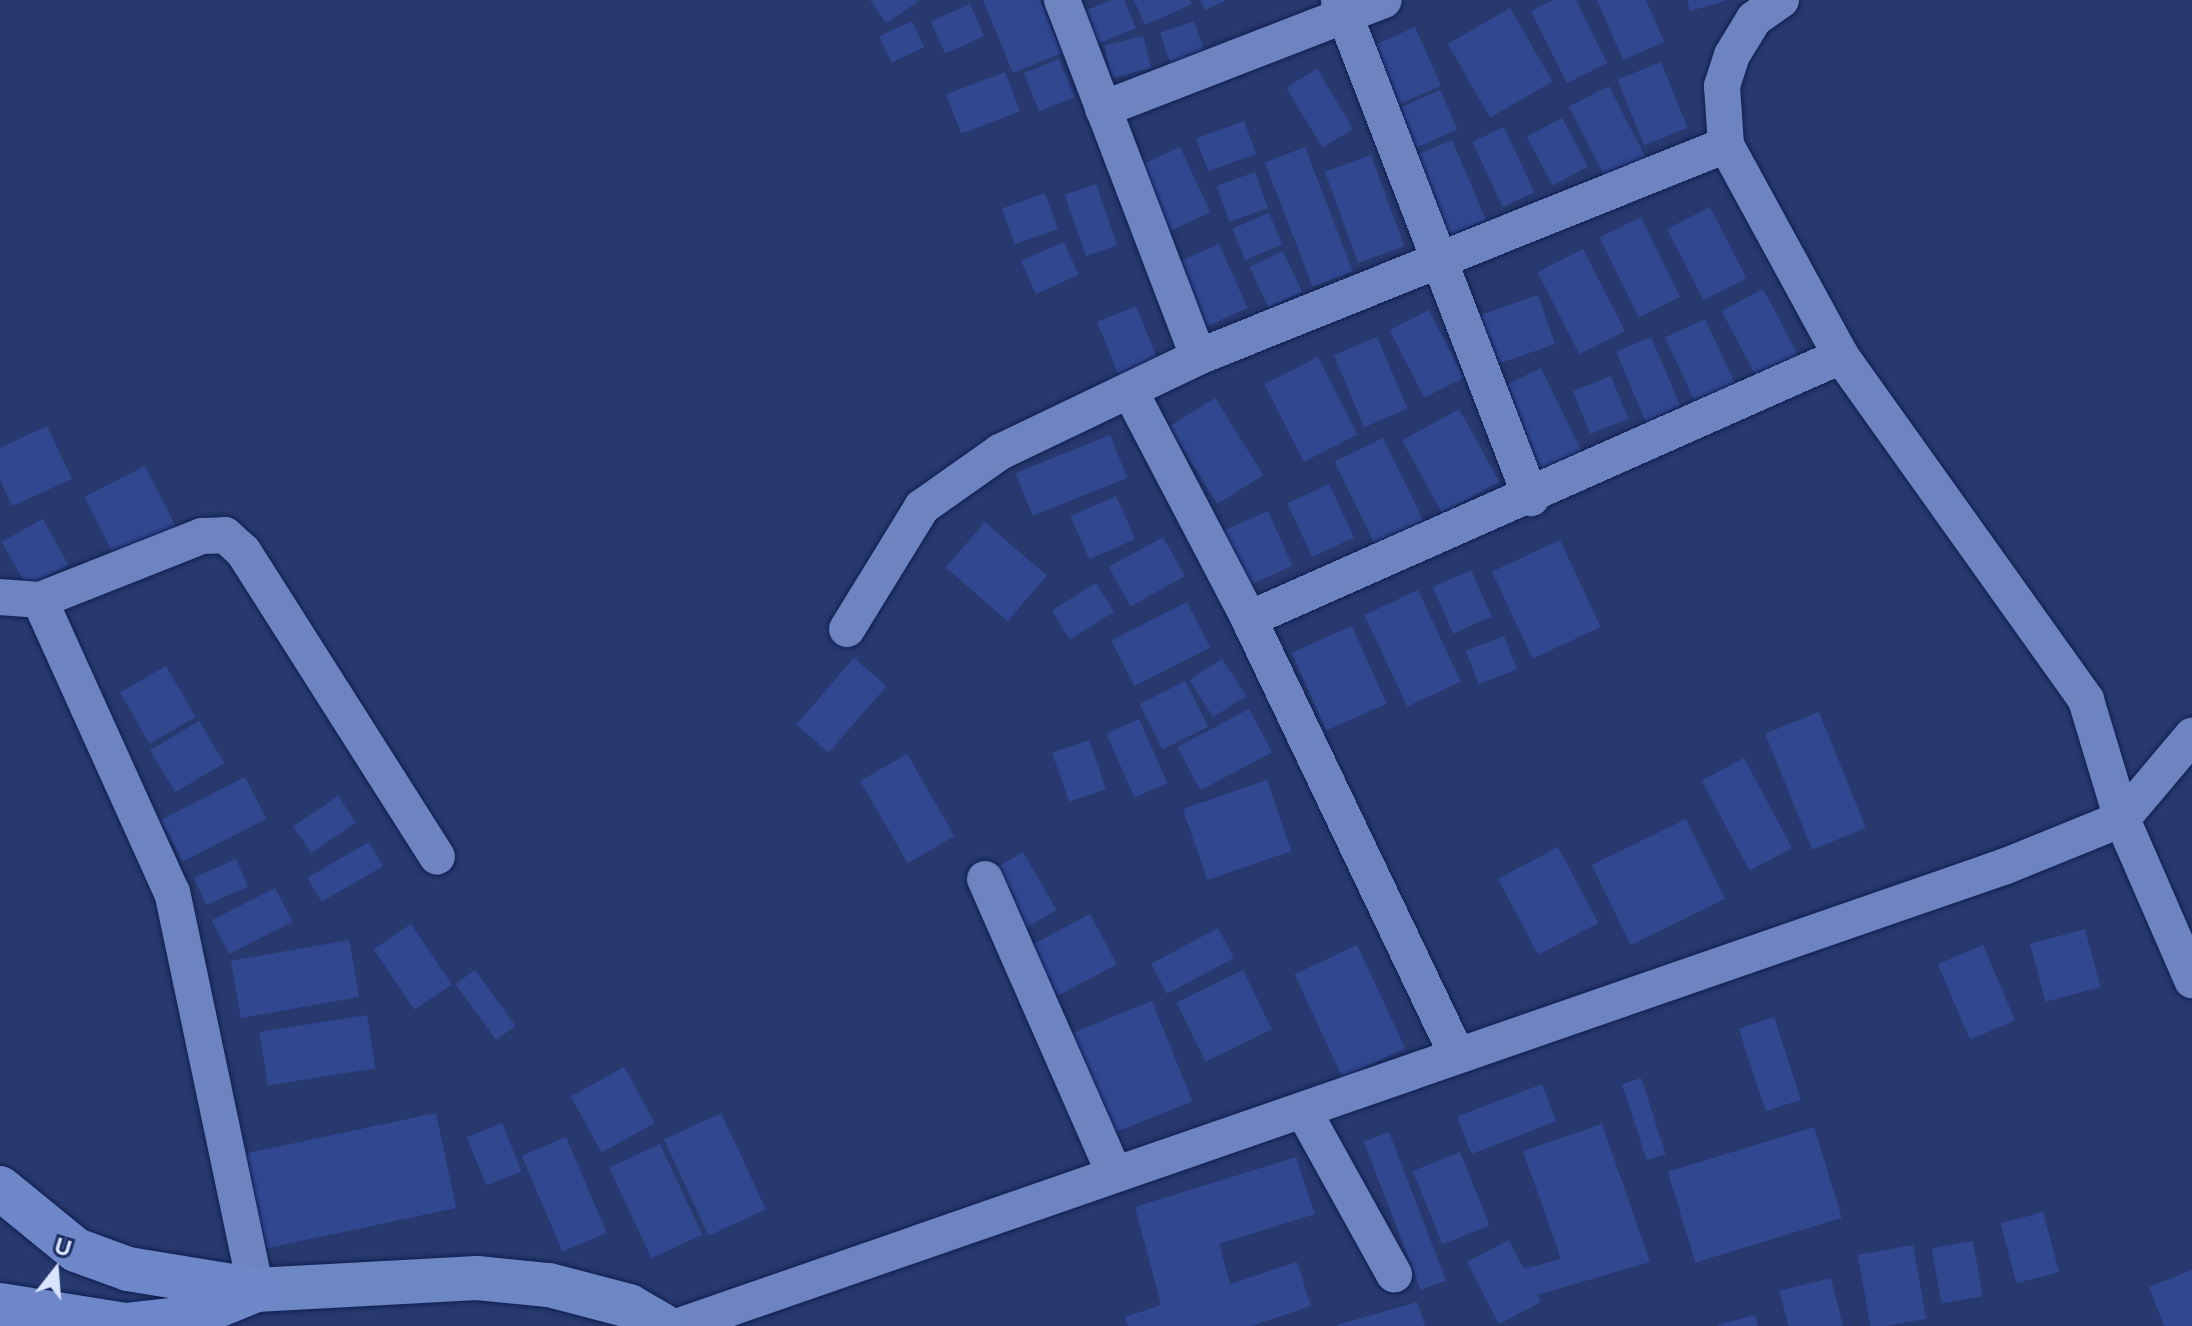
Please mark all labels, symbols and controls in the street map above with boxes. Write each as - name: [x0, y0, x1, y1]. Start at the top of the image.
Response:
- north arrow: [16, 1230, 96, 1310]
- text: U: [52, 1232, 75, 1262]

